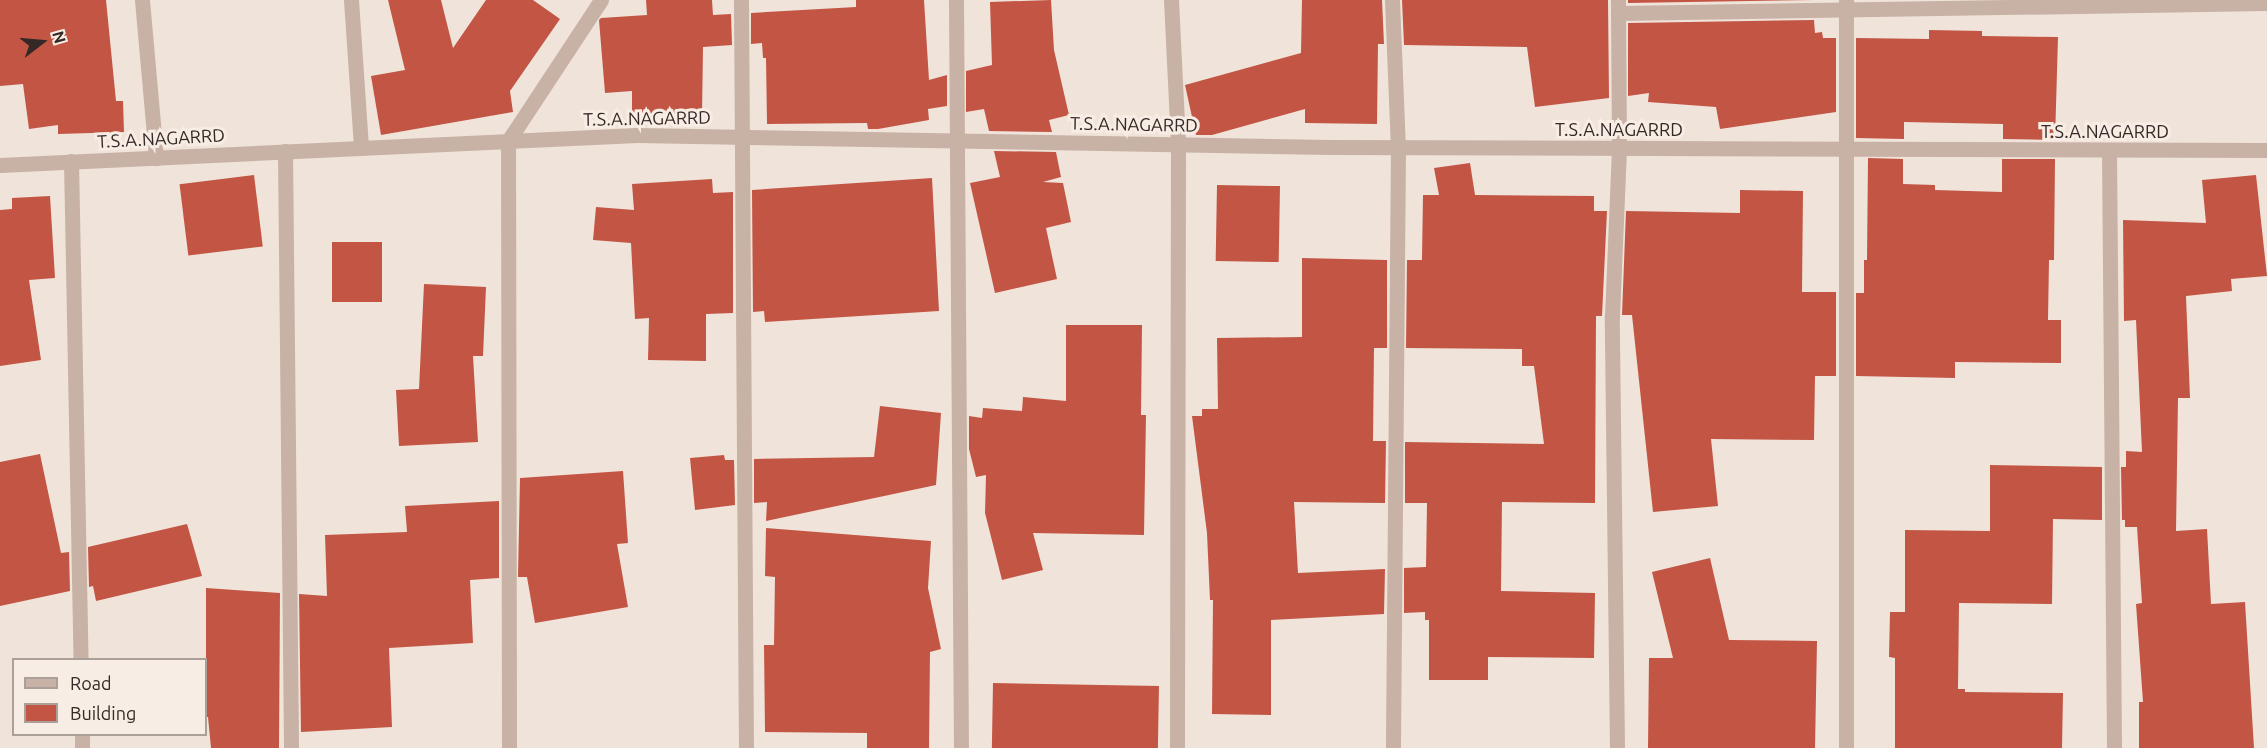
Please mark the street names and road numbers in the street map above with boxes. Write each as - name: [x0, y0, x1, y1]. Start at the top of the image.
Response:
- street label: T.S.A.NAGARRD: [583, 106, 711, 130]
- street label: T.S.A.NAGARRD: [1070, 112, 1198, 136]
- street label: T.S.A.NAGARRD: [1555, 118, 1683, 140]
- street label: T.S.A.NAGARRD: [2041, 120, 2169, 142]
- street label: T.S.A.NAGARRD: [97, 124, 225, 152]

